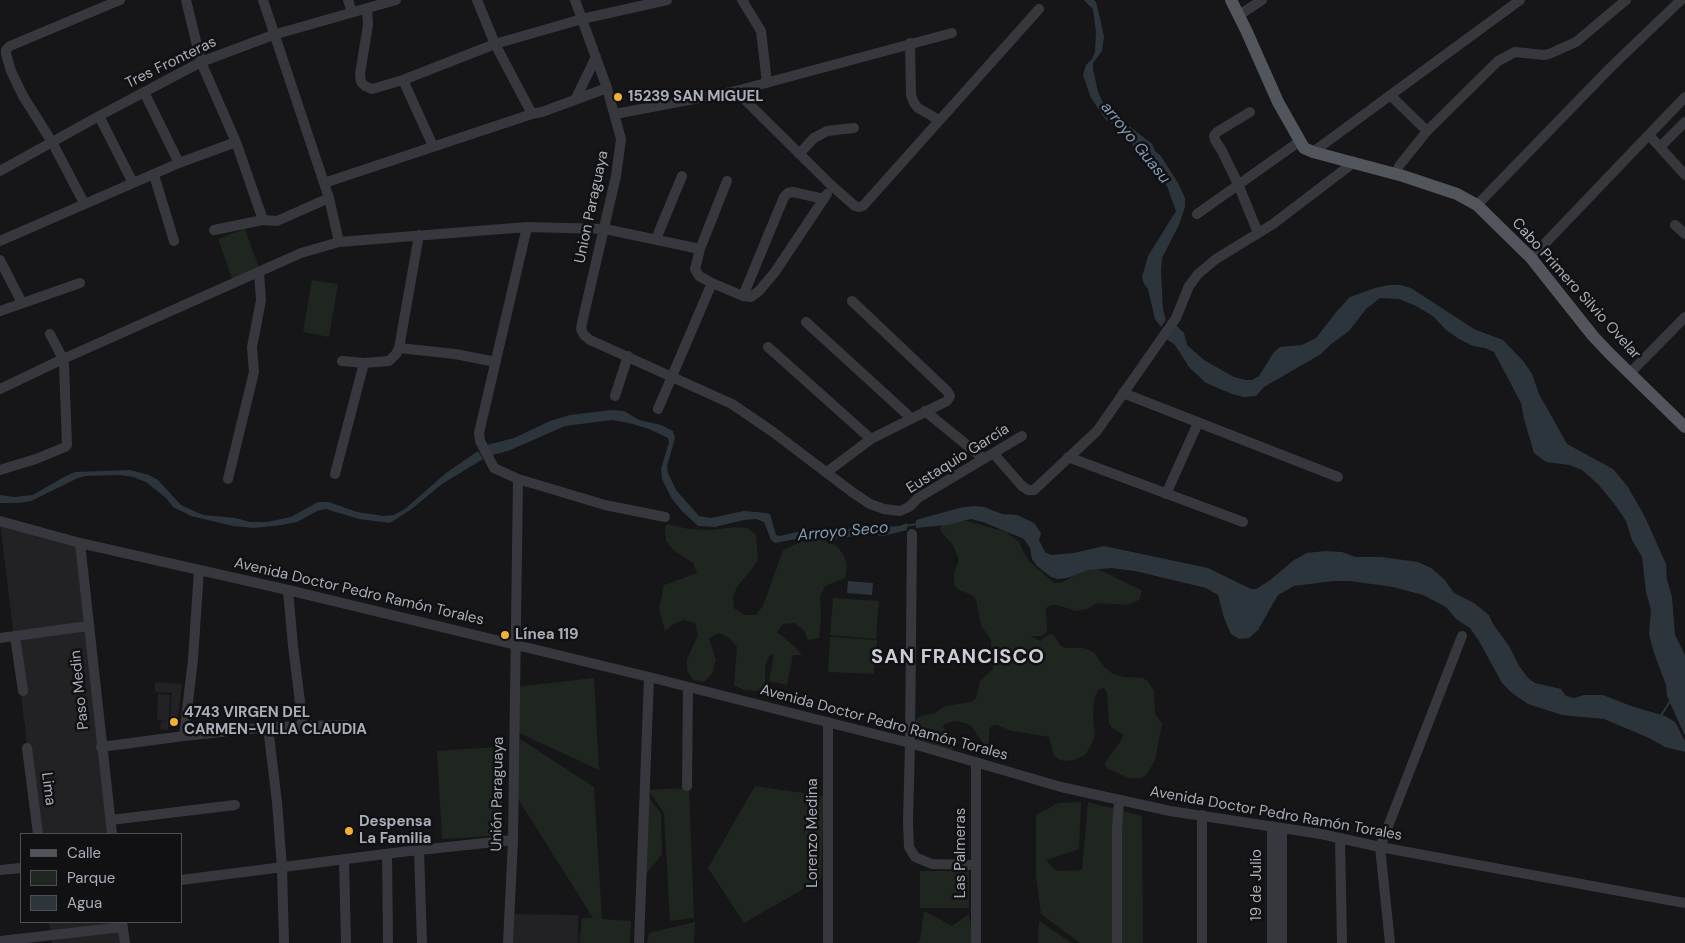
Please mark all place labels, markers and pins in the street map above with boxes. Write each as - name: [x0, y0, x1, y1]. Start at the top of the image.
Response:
- place label: 15239 SAN MIGUEL: [628, 88, 764, 106]
- marker: 15239 SAN MIGUEL: [612, 91, 624, 103]
- place label: Línea 119: [515, 626, 578, 644]
- marker: Línea 119: [499, 629, 511, 641]
- place label: 4743 VIRGEN DEL CARMEN-VILLA CLAUDIA: [184, 704, 367, 739]
- marker: 4743 VIRGEN DEL CARMEN-VILLA CLAUDIA: [168, 716, 180, 728]
- place label: Despensa La Familia: [359, 813, 431, 848]
- marker: Despensa La Familia: [343, 825, 355, 837]

